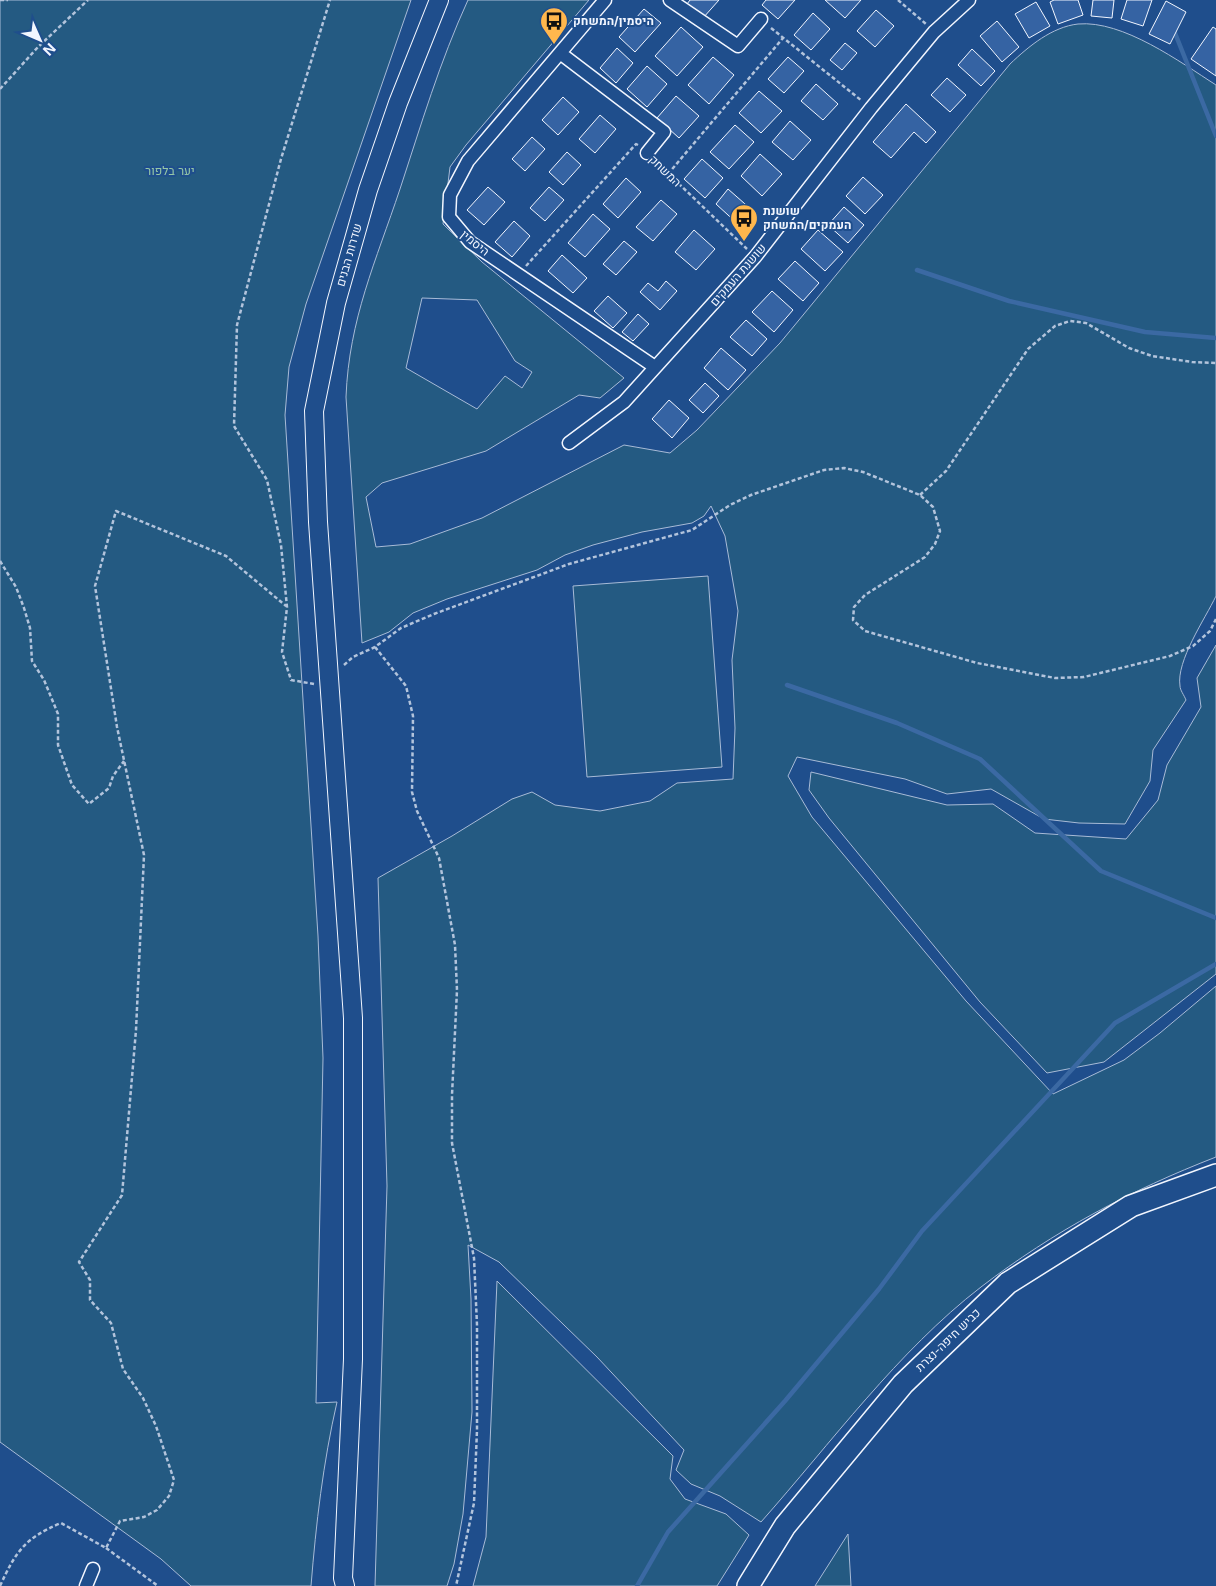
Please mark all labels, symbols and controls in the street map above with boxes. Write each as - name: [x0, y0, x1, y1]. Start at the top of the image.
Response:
- bus stop icon: היסמין/המשחק: [539, 6, 569, 45]
- place label: היסמין/המשחק: [573, 13, 654, 28]
- north arrow: [15, 15, 65, 65]
- text: N: [40, 40, 59, 59]
- street label: המשחק: [646, 152, 685, 190]
- park label: יער בלפור: [145, 163, 195, 178]
- bus stop icon: שושנת העמקים/המשחק: [729, 203, 759, 242]
- place label: שושנת העמקים/המשחק: [763, 203, 851, 232]
- street label: שדרות הבנים: [332, 222, 365, 288]
- street label: היסמין: [458, 226, 493, 259]
- street label: שושנת העמקים: [706, 240, 769, 309]
- street label: כביש חיפה-נצרת: [912, 1305, 983, 1374]

